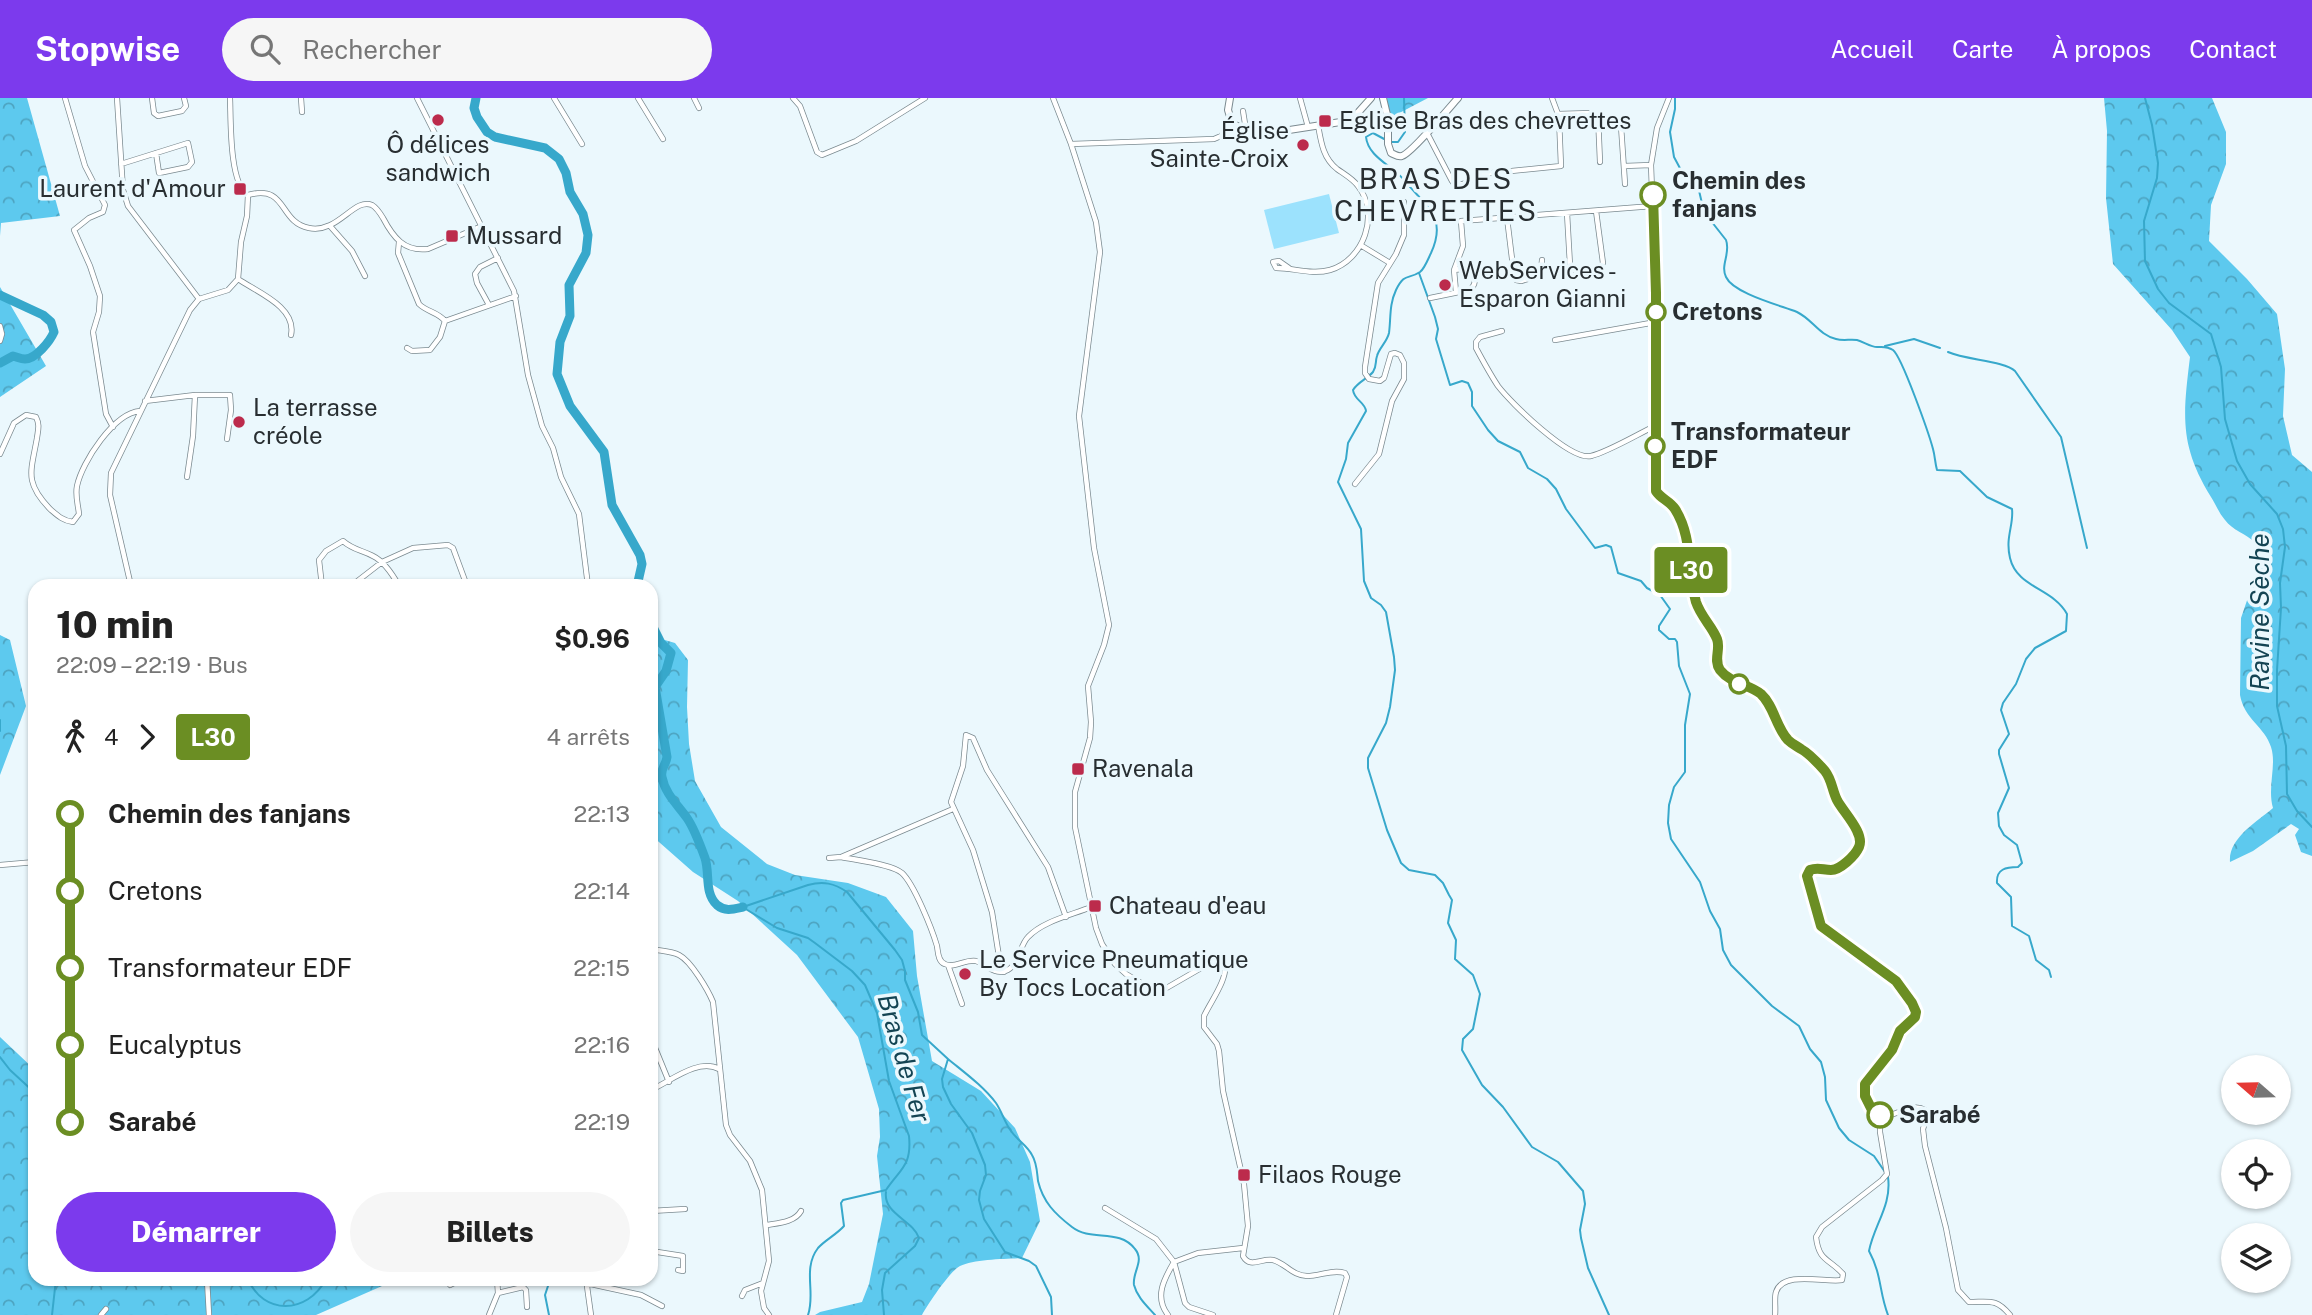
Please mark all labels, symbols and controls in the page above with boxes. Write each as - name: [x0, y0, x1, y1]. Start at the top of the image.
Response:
- search box: [222, 18, 712, 81]
- text: Stopwise: [35, 30, 180, 68]
- icon: search: [246, 30, 284, 68]
- text: Rechercher: [302, 34, 442, 65]
- text: Accueil: [1831, 35, 1914, 63]
- text: Carte: [1952, 35, 2013, 63]
- text: À propos: [2051, 35, 2151, 63]
- text: Contact: [2189, 35, 2277, 63]
- place label: Eglise Bras des chevrettes: [1339, 106, 1631, 134]
- marker: Ô délices sandwich: [430, 112, 446, 128]
- marker: Eglise Bras des chevrettes: [1317, 113, 1333, 129]
- place label: Église Sainte-Croix: [1150, 116, 1289, 172]
- place label: Ô délices sandwich: [385, 130, 491, 186]
- marker: Église Sainte-Croix: [1295, 137, 1311, 153]
- district label: BRAS DES CHEVRETTES: [1334, 162, 1538, 227]
- place label: Chemin des fanjans: [1672, 166, 1806, 222]
- place label: Laurent d'Amour: [39, 174, 226, 202]
- marker: Laurent d'Amour: [232, 181, 248, 197]
- marker: Chemin des fanjans: [1640, 182, 1666, 208]
- place label: Mussard: [466, 221, 562, 249]
- marker: Mussard: [444, 228, 460, 244]
- place label: WebServices - Esparon Gianni: [1459, 256, 1626, 312]
- marker: WebServices - Esparon Gianni: [1437, 277, 1453, 293]
- place label: Cretons: [1672, 297, 1763, 325]
- marker: Cretons: [1646, 302, 1666, 322]
- place label: La terrasse créole: [253, 393, 378, 449]
- marker: La terrasse créole: [231, 414, 247, 430]
- place label: Transformateur EDF: [1671, 417, 1851, 473]
- marker: Transformateur EDF: [1645, 436, 1665, 456]
- water label: Ravine Sèche: [2244, 533, 2275, 691]
- line badge: L30: [1651, 547, 1731, 593]
- text: L30: [1668, 556, 1714, 584]
- text: 10 min: [56, 602, 174, 647]
- text: $0.96: [554, 623, 630, 654]
- text: 22:09 – 22:19 · Bus: [56, 651, 248, 678]
- unlabelled marker: [1729, 674, 1749, 694]
- icon: walk: [56, 718, 94, 756]
- icon: forward: [128, 718, 166, 756]
- text: 4: [104, 723, 118, 750]
- text: L30: [190, 723, 236, 751]
- text: 4 arrêts: [546, 723, 630, 750]
- place label: Ravenala: [1092, 754, 1194, 782]
- marker: Ravenala: [1070, 761, 1086, 777]
- text: Chemin des fanjans: [108, 798, 351, 829]
- text: 22:13: [574, 800, 630, 827]
- text: Cretons: [108, 875, 202, 906]
- text: 22:14: [574, 877, 630, 904]
- place label: Chateau d'eau: [1109, 891, 1266, 919]
- marker: Chateau d'eau: [1087, 898, 1103, 914]
- place label: Le Service Pneumatique By Tocs Location: [979, 945, 1249, 1001]
- text: Transformateur EDF: [108, 952, 352, 983]
- text: 22:15: [573, 954, 630, 981]
- marker: Le Service Pneumatique By Tocs Location: [957, 966, 973, 982]
- water label: Bras de Fer: [871, 990, 938, 1126]
- text: Eucalyptus: [108, 1029, 242, 1060]
- text: 22:16: [574, 1031, 630, 1058]
- north arrow: [2221, 1055, 2291, 1125]
- map controls: [2221, 1055, 2291, 1293]
- place label: Sarabé: [1899, 1100, 1981, 1128]
- marker: Sarabé: [1867, 1102, 1893, 1128]
- text: Sarabé: [108, 1106, 197, 1137]
- text: 22:19: [574, 1108, 630, 1135]
- button: locate: [2221, 1139, 2291, 1209]
- place label: Filaos Rouge: [1258, 1160, 1402, 1188]
- marker: Filaos Rouge: [1236, 1167, 1252, 1183]
- button: Démarrer: [56, 1192, 336, 1272]
- button: Billets: [350, 1192, 630, 1272]
- button: layers: [2221, 1223, 2291, 1293]

